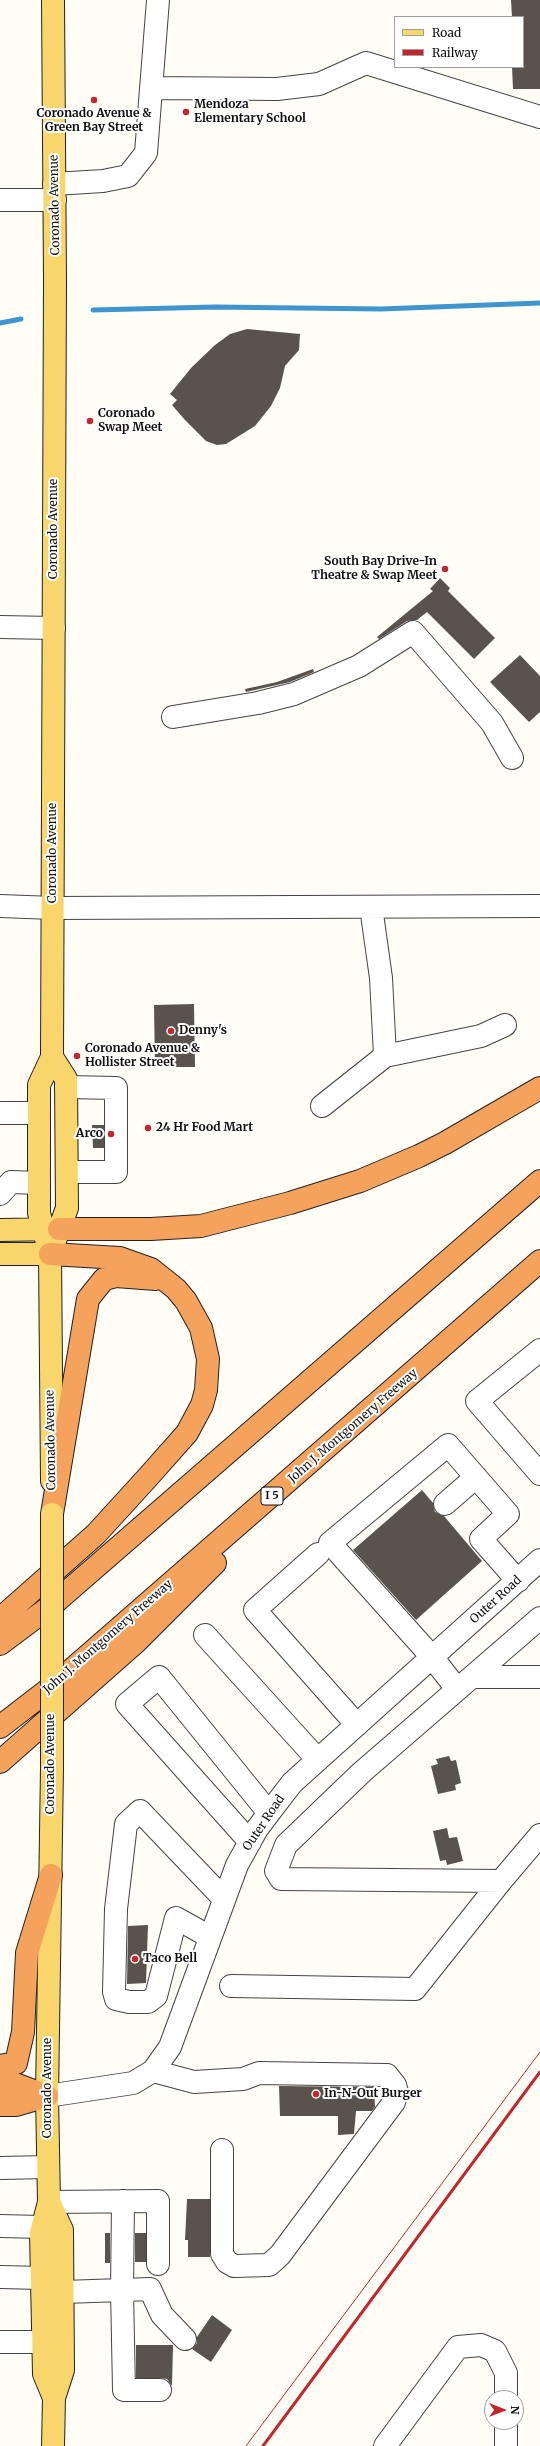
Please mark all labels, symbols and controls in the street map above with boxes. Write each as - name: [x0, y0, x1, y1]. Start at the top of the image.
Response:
- legend: [394, 16, 524, 68]
- text: Road: [432, 25, 461, 40]
- text: Railway: [432, 45, 478, 60]
- marker: Coronado Avenue & Green Bay Street: [89, 95, 99, 105]
- place label: Mendoza Elementary School: [194, 98, 306, 126]
- place label: Coronado Avenue & Green Bay Street: [37, 107, 151, 135]
- marker: Mendoza Elementary School: [181, 107, 191, 117]
- street label: Coronado Avenue: [47, 155, 63, 255]
- place label: Coronado Swap Meet: [98, 407, 162, 435]
- marker: Coronado Swap Meet: [85, 416, 95, 426]
- street label: Coronado Avenue: [47, 479, 61, 579]
- place label: South Bay Drive-In Theatre & Swap Meet: [311, 555, 437, 583]
- marker: South Bay Drive-In Theatre & Swap Meet: [440, 564, 450, 574]
- street label: Coronado Avenue: [46, 803, 60, 903]
- place label: Denny's: [179, 1024, 227, 1038]
- marker: Denny's: [166, 1026, 176, 1036]
- place label: Coronado Avenue & Hollister Street: [85, 1042, 200, 1070]
- marker: Coronado Avenue & Hollister Street: [72, 1051, 82, 1061]
- place label: 24 Hr Food Mart: [156, 1121, 253, 1135]
- marker: 24 Hr Food Mart: [143, 1123, 153, 1133]
- place label: Arco: [76, 1127, 103, 1141]
- marker: Arco: [106, 1129, 116, 1139]
- street label: John J. Montgomery Freeway: [285, 1366, 421, 1486]
- street label: Coronado Avenue: [43, 1390, 59, 1490]
- road number: I 5: [261, 1487, 283, 1505]
- street label: Outer Road: [467, 1573, 525, 1627]
- street label: John J. Montgomery Freeway: [40, 1577, 176, 1697]
- street label: Coronado Avenue: [44, 1714, 58, 1814]
- street label: Outer Road: [240, 1792, 288, 1854]
- place label: Taco Bell: [143, 1952, 197, 1966]
- marker: Taco Bell: [130, 1954, 140, 1964]
- street label: Coronado Avenue: [41, 2038, 55, 2138]
- place label: In-N-Out Burger: [324, 2087, 422, 2101]
- marker: In-N-Out Burger: [311, 2089, 321, 2099]
- north arrow: [484, 2390, 524, 2430]
- text: N: [508, 2406, 522, 2414]

